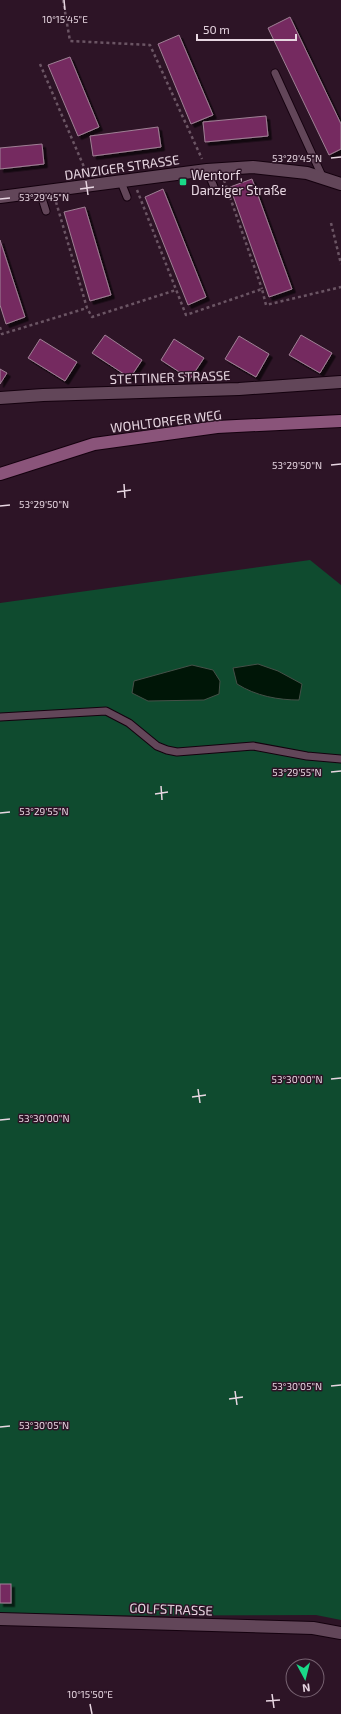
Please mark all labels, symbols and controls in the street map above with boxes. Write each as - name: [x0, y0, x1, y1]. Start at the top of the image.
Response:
- text: 10°15'45"E: [42, 13, 88, 25]
- scale bar: [197, 16, 296, 42]
- text: 50 m: [203, 22, 230, 36]
- street label: DANZIGER STRASSE: [64, 151, 180, 183]
- text: 53°29'45"N: [272, 152, 322, 164]
- place label: Wentorf, Danziger Straße: [191, 167, 286, 198]
- marker: Wentorf, Danziger Straße: [178, 177, 188, 187]
- text: 53°29'45"N: [19, 191, 69, 203]
- street label: STETTINER STRASSE: [109, 367, 231, 387]
- street label: WOHLTORFER WEG: [110, 406, 222, 436]
- text: 53°29'50"N: [272, 459, 322, 471]
- text: 53°29'50"N: [19, 498, 69, 510]
- text: 53°29'55"N: [272, 766, 322, 778]
- text: 53°29'55"N: [19, 805, 69, 817]
- text: 53°30'00"N: [272, 1073, 322, 1085]
- text: 53°30'00"N: [19, 1112, 69, 1124]
- text: 53°30'05"N: [272, 1380, 322, 1392]
- text: 53°30'05"N: [19, 1419, 69, 1431]
- street label: GOLFSTRASSE: [129, 1600, 213, 1618]
- north arrow: [285, 1658, 325, 1698]
- text: N: [301, 1681, 311, 1695]
- text: 10°15'50"E: [67, 1688, 113, 1700]

